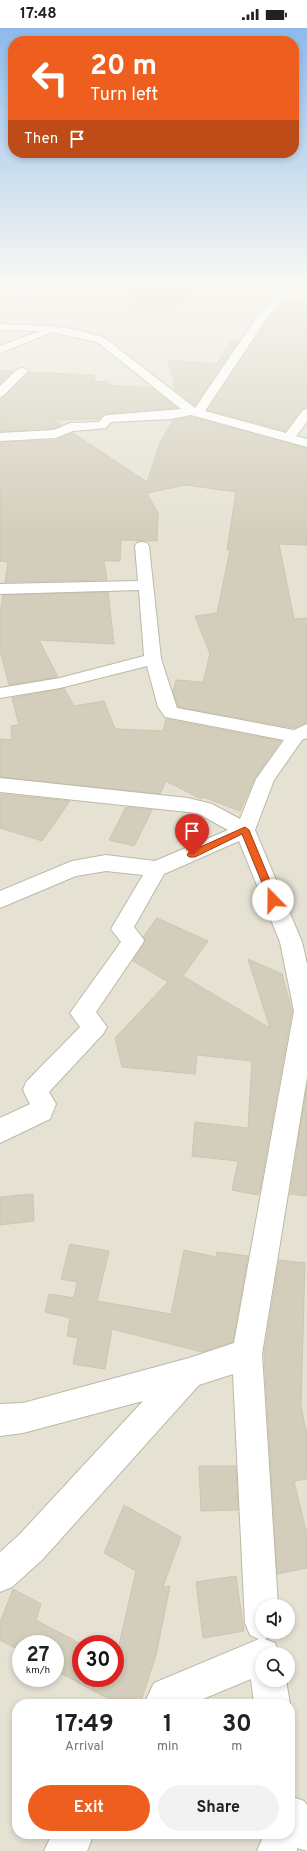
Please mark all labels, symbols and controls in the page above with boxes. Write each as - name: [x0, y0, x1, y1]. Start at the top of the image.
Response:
- text: 17:48: [20, 5, 57, 24]
- text: 20 m: [90, 49, 157, 85]
- icon: left: [24, 52, 76, 104]
- text: Turn left: [90, 84, 158, 107]
- icon: arrive: [66, 128, 88, 150]
- text: Then: [24, 130, 58, 149]
- pin: [175, 814, 209, 855]
- icon: arrive: [181, 820, 203, 842]
- position arrow: [252, 879, 294, 921]
- map controls: [255, 1599, 295, 1687]
- button: sound: [255, 1599, 295, 1639]
- speed limit sign: 30: [72, 1635, 124, 1687]
- text: 27: [27, 1643, 49, 1669]
- button: search: [255, 1647, 295, 1687]
- text: km/h: [26, 1664, 50, 1677]
- text: 17:49: [55, 1710, 114, 1740]
- text: 1: [163, 1710, 173, 1740]
- text: 30: [222, 1710, 252, 1740]
- text: Arrival: [65, 1739, 104, 1755]
- text: min: [157, 1739, 179, 1755]
- text: m: [231, 1739, 242, 1755]
- button: Exit: [28, 1785, 150, 1831]
- button: Share: [158, 1785, 279, 1831]

